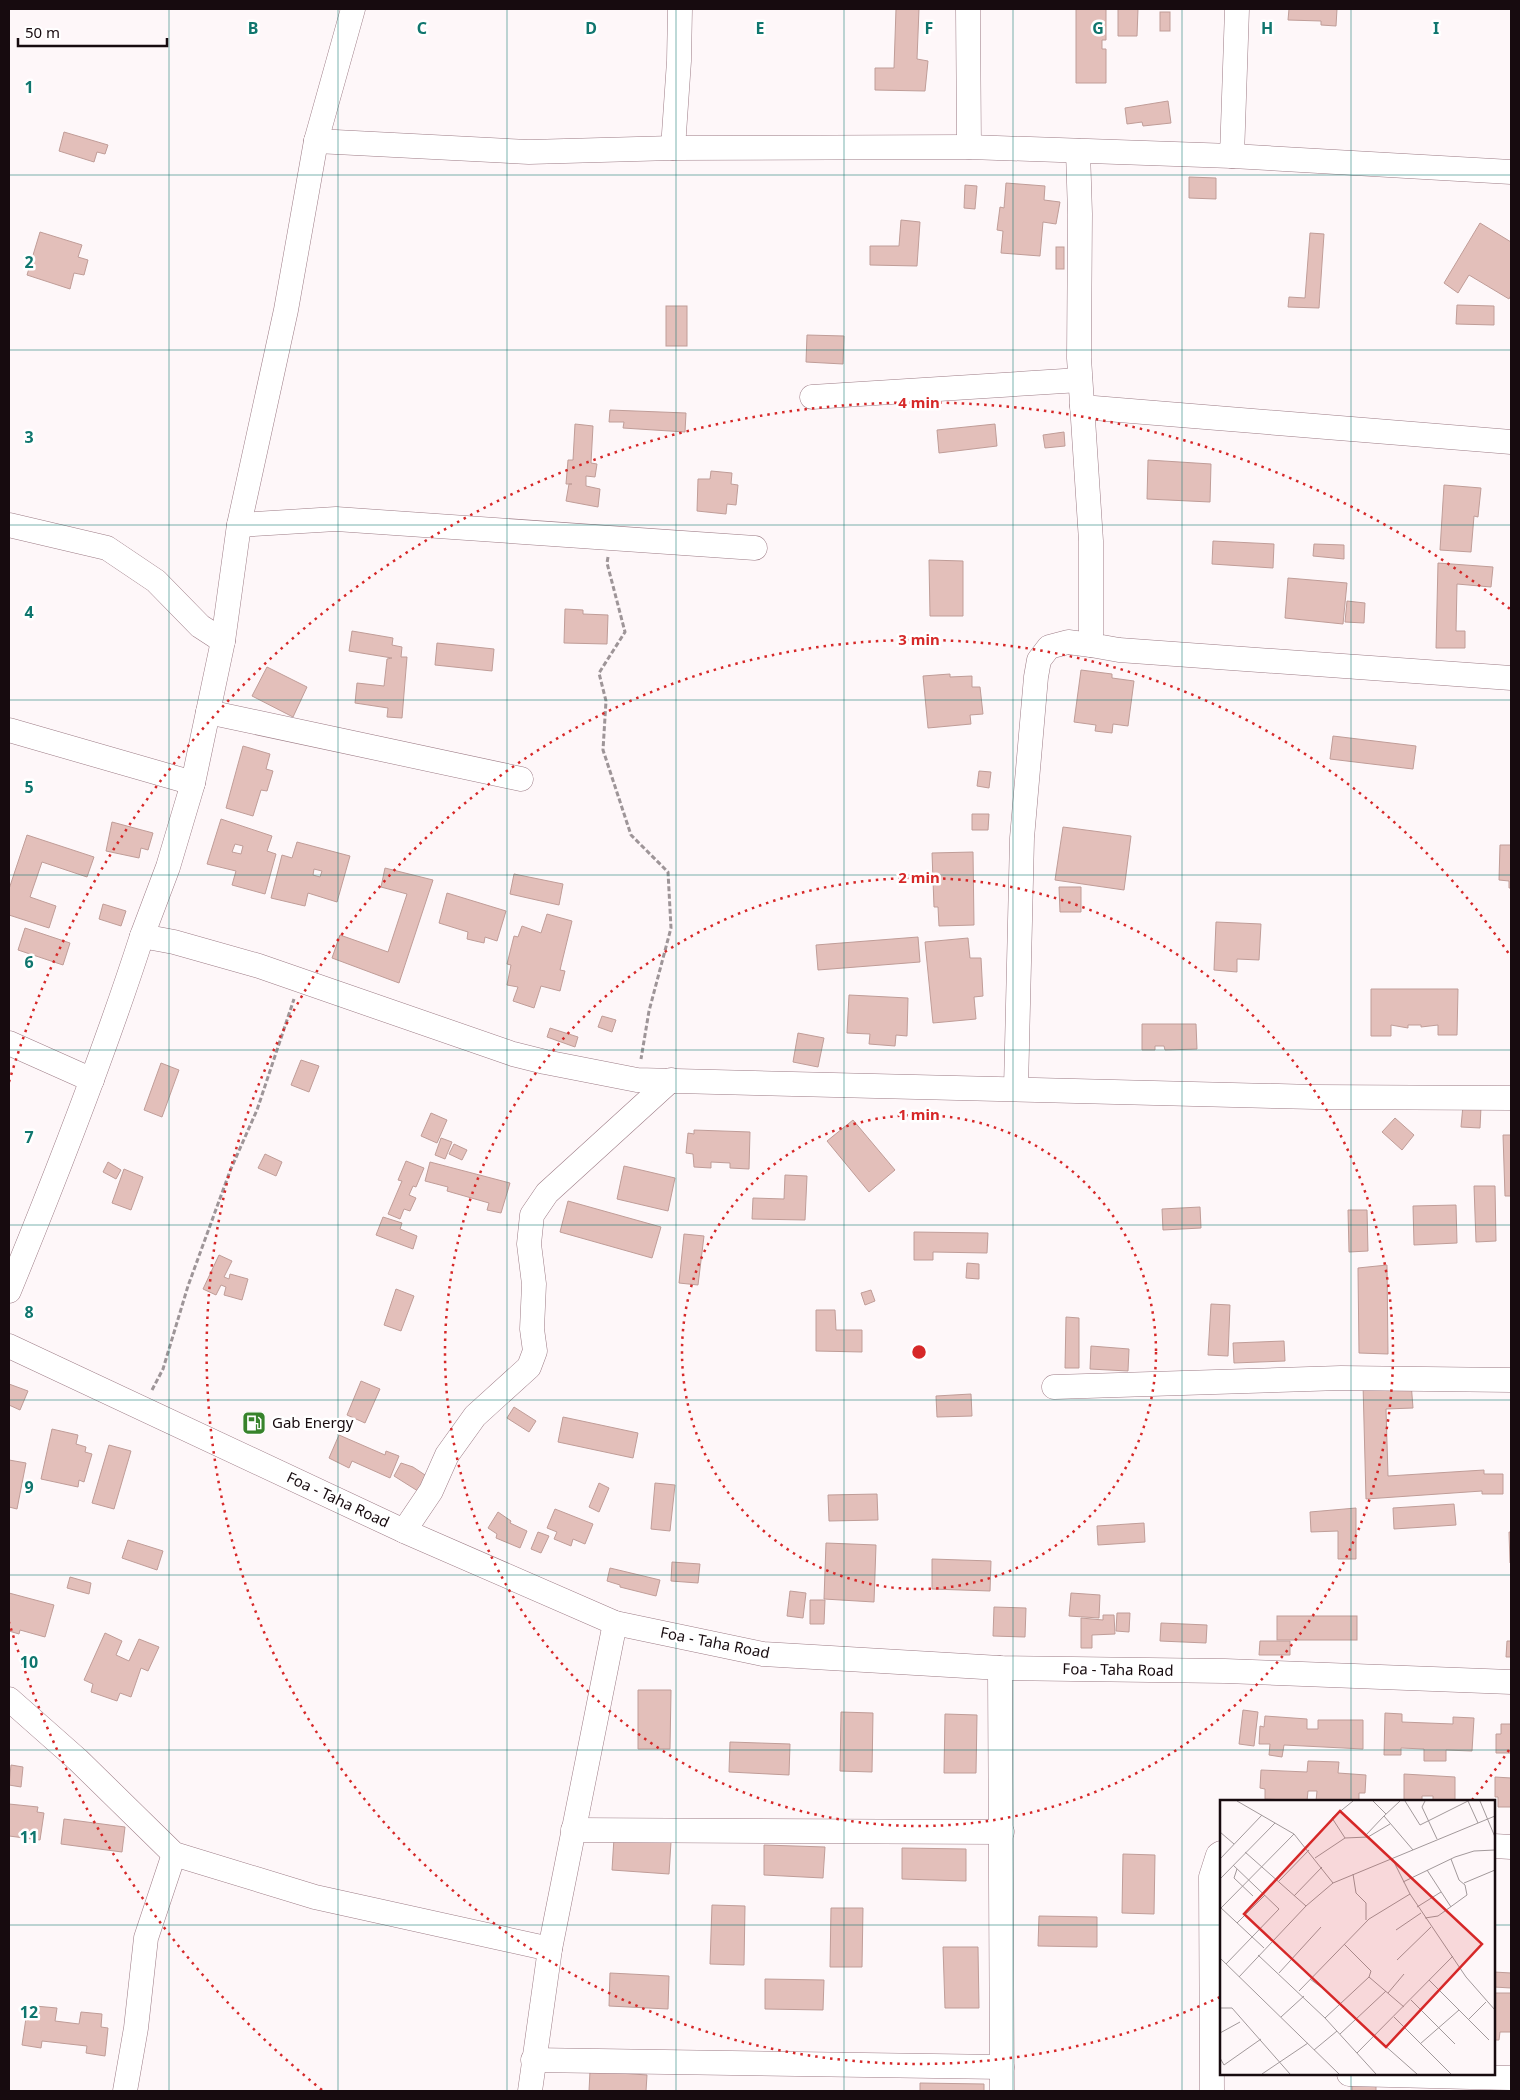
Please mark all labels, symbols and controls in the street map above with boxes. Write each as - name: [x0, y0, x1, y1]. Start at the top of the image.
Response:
- scale bar: [18, 15, 166, 47]
- text: B: [248, 17, 258, 39]
- text: C: [417, 17, 427, 39]
- text: D: [585, 17, 597, 39]
- text: E: [756, 17, 765, 39]
- text: F: [925, 17, 933, 39]
- text: G: [1092, 17, 1104, 39]
- text: H: [1261, 17, 1273, 39]
- text: I: [1433, 17, 1439, 39]
- text: 50 m: [25, 22, 60, 42]
- text: 1: [24, 76, 34, 98]
- text: 2: [24, 251, 34, 273]
- text: 4 min: [898, 392, 940, 412]
- text: 3: [24, 426, 34, 448]
- text: 4: [24, 601, 34, 623]
- text: 3 min: [898, 629, 940, 649]
- text: 5: [24, 776, 34, 798]
- text: 2 min: [898, 867, 940, 887]
- text: 6: [24, 951, 34, 973]
- text: 1 min: [898, 1104, 940, 1124]
- text: 7: [24, 1126, 34, 1148]
- text: 8: [24, 1301, 34, 1323]
- centre of rings: [910, 1343, 928, 1361]
- fuel station icon: Gab Energy: [241, 1410, 267, 1436]
- place label: Gab Energy: [272, 1412, 354, 1432]
- street label: Foa - Taha Road: [284, 1467, 393, 1532]
- text: 9: [24, 1476, 34, 1498]
- street label: Foa - Taha Road: [659, 1622, 772, 1662]
- text: 10: [20, 1651, 38, 1673]
- street label: Foa - Taha Road: [1062, 1658, 1174, 1680]
- inset map: [1220, 1800, 1495, 2075]
- text: 11: [20, 1826, 38, 1848]
- text: 12: [20, 2001, 38, 2023]

